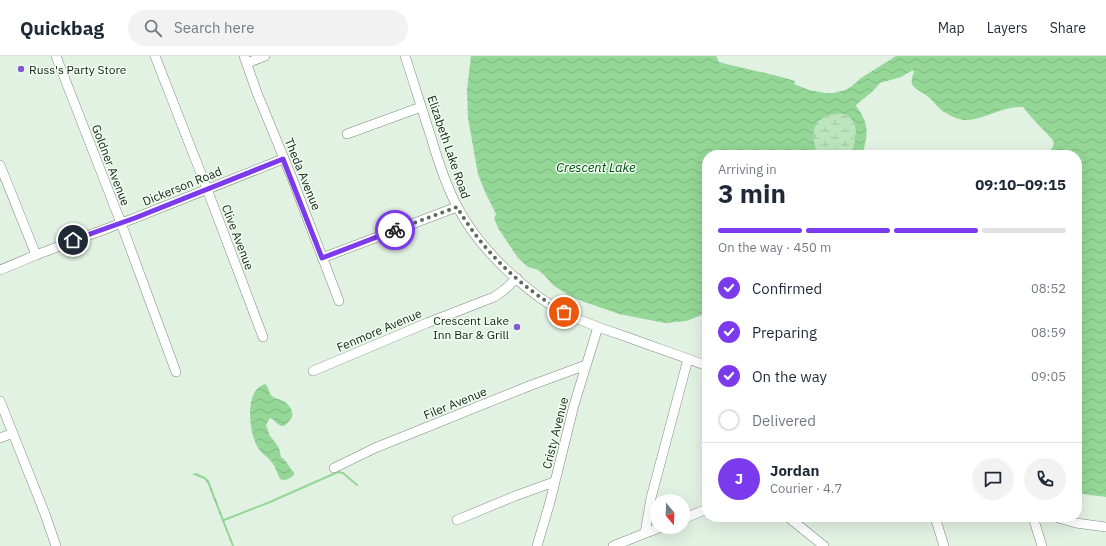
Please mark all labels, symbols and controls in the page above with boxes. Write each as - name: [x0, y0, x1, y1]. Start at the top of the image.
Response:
- search box: [128, 10, 408, 46]
- text: Quickbag: [20, 16, 104, 40]
- icon: search: [142, 17, 164, 39]
- text: Search here: [174, 18, 254, 37]
- text: Map: [938, 19, 965, 37]
- text: Layers: [987, 19, 1028, 37]
- text: Share: [1050, 19, 1086, 37]
- place label: Russ's Party Store: [29, 62, 127, 77]
- marker: Russ's Party Store: [16, 64, 26, 74]
- street label: Elizabeth Lake Road: [424, 93, 474, 201]
- street label: Goldner Avenue: [89, 122, 134, 208]
- street label: Theda Avenue: [282, 136, 324, 213]
- water label: Crescent Lake: [556, 159, 636, 176]
- text: Arriving in: [718, 161, 777, 178]
- street label: Dickerson Road: [140, 163, 224, 209]
- text: 09:10–09:15: [975, 175, 1066, 194]
- text: 3 min: [718, 176, 786, 210]
- street label: Clive Avenue: [219, 202, 258, 272]
- courier: [375, 210, 415, 250]
- icon: bike: [384, 219, 406, 241]
- pin: [56, 223, 90, 257]
- icon: home: [62, 229, 84, 251]
- text: On the way · 450 m: [718, 239, 831, 256]
- icon: check: [718, 277, 740, 299]
- text: Confirmed: [752, 279, 822, 298]
- text: 08:52: [1031, 280, 1066, 297]
- pin: [547, 295, 581, 329]
- icon: bag: [553, 301, 575, 323]
- street label: Fenmore Avenue: [334, 305, 424, 355]
- place label: Crescent Lake Inn Bar & Grill: [433, 313, 509, 342]
- icon: check: [718, 321, 740, 343]
- marker: Crescent Lake Inn Bar & Grill: [512, 322, 522, 332]
- text: Preparing: [752, 323, 817, 342]
- text: 08:59: [1031, 324, 1066, 341]
- icon: check: [718, 365, 740, 387]
- text: On the way: [752, 367, 827, 386]
- text: 09:05: [1031, 368, 1066, 385]
- street label: Filer Avenue: [421, 383, 489, 422]
- street label: Cristy Avenue: [539, 395, 571, 471]
- text: Delivered: [752, 411, 816, 430]
- button: chat: [972, 458, 1014, 500]
- button: phone: [1024, 458, 1066, 500]
- text: Jordan: [770, 461, 819, 480]
- text: J: [735, 469, 743, 488]
- text: Courier · 4.7: [770, 480, 842, 497]
- north arrow: [650, 494, 690, 534]
- map controls: [650, 494, 690, 534]

